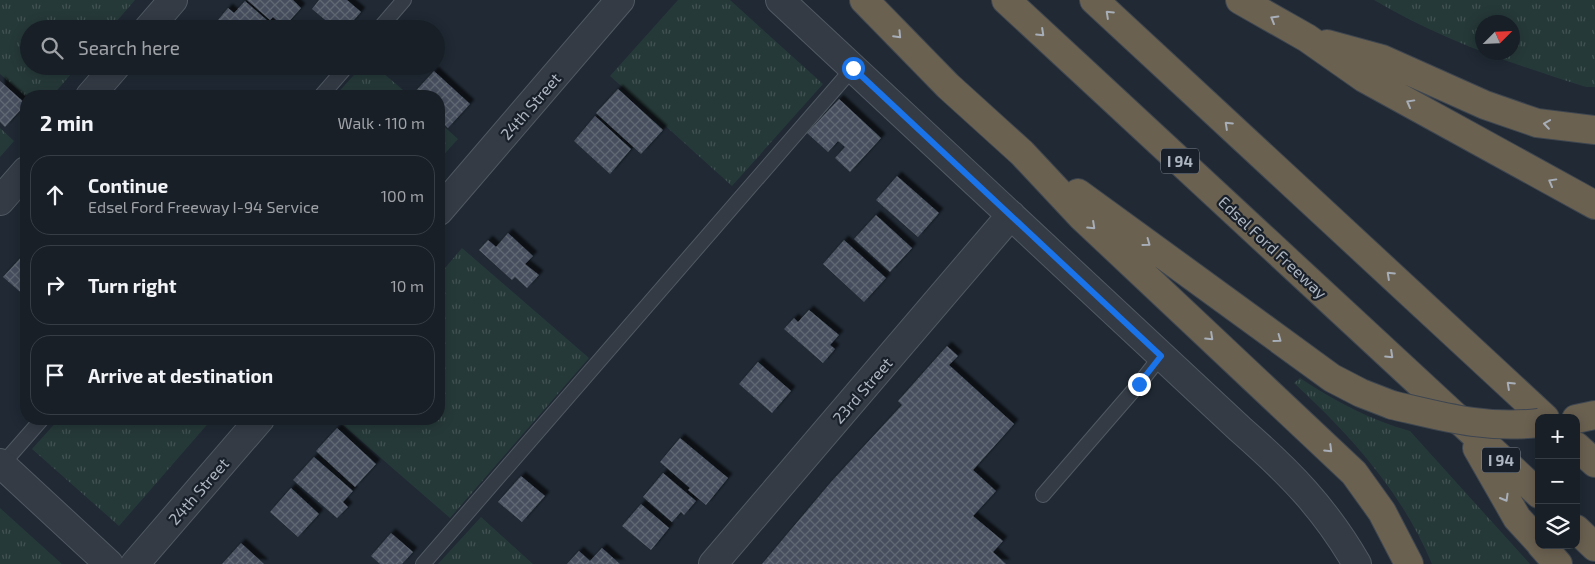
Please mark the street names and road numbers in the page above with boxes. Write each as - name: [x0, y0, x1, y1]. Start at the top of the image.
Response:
- street label: 24th Street: [496, 69, 564, 143]
- road number: I 94: [1161, 148, 1199, 174]
- street label: Edsel Ford Freeway: [1215, 192, 1332, 303]
- street label: 23rd Street: [828, 353, 896, 427]
- road number: I 94: [1482, 448, 1520, 472]
- street label: 24th Street: [164, 454, 232, 528]

